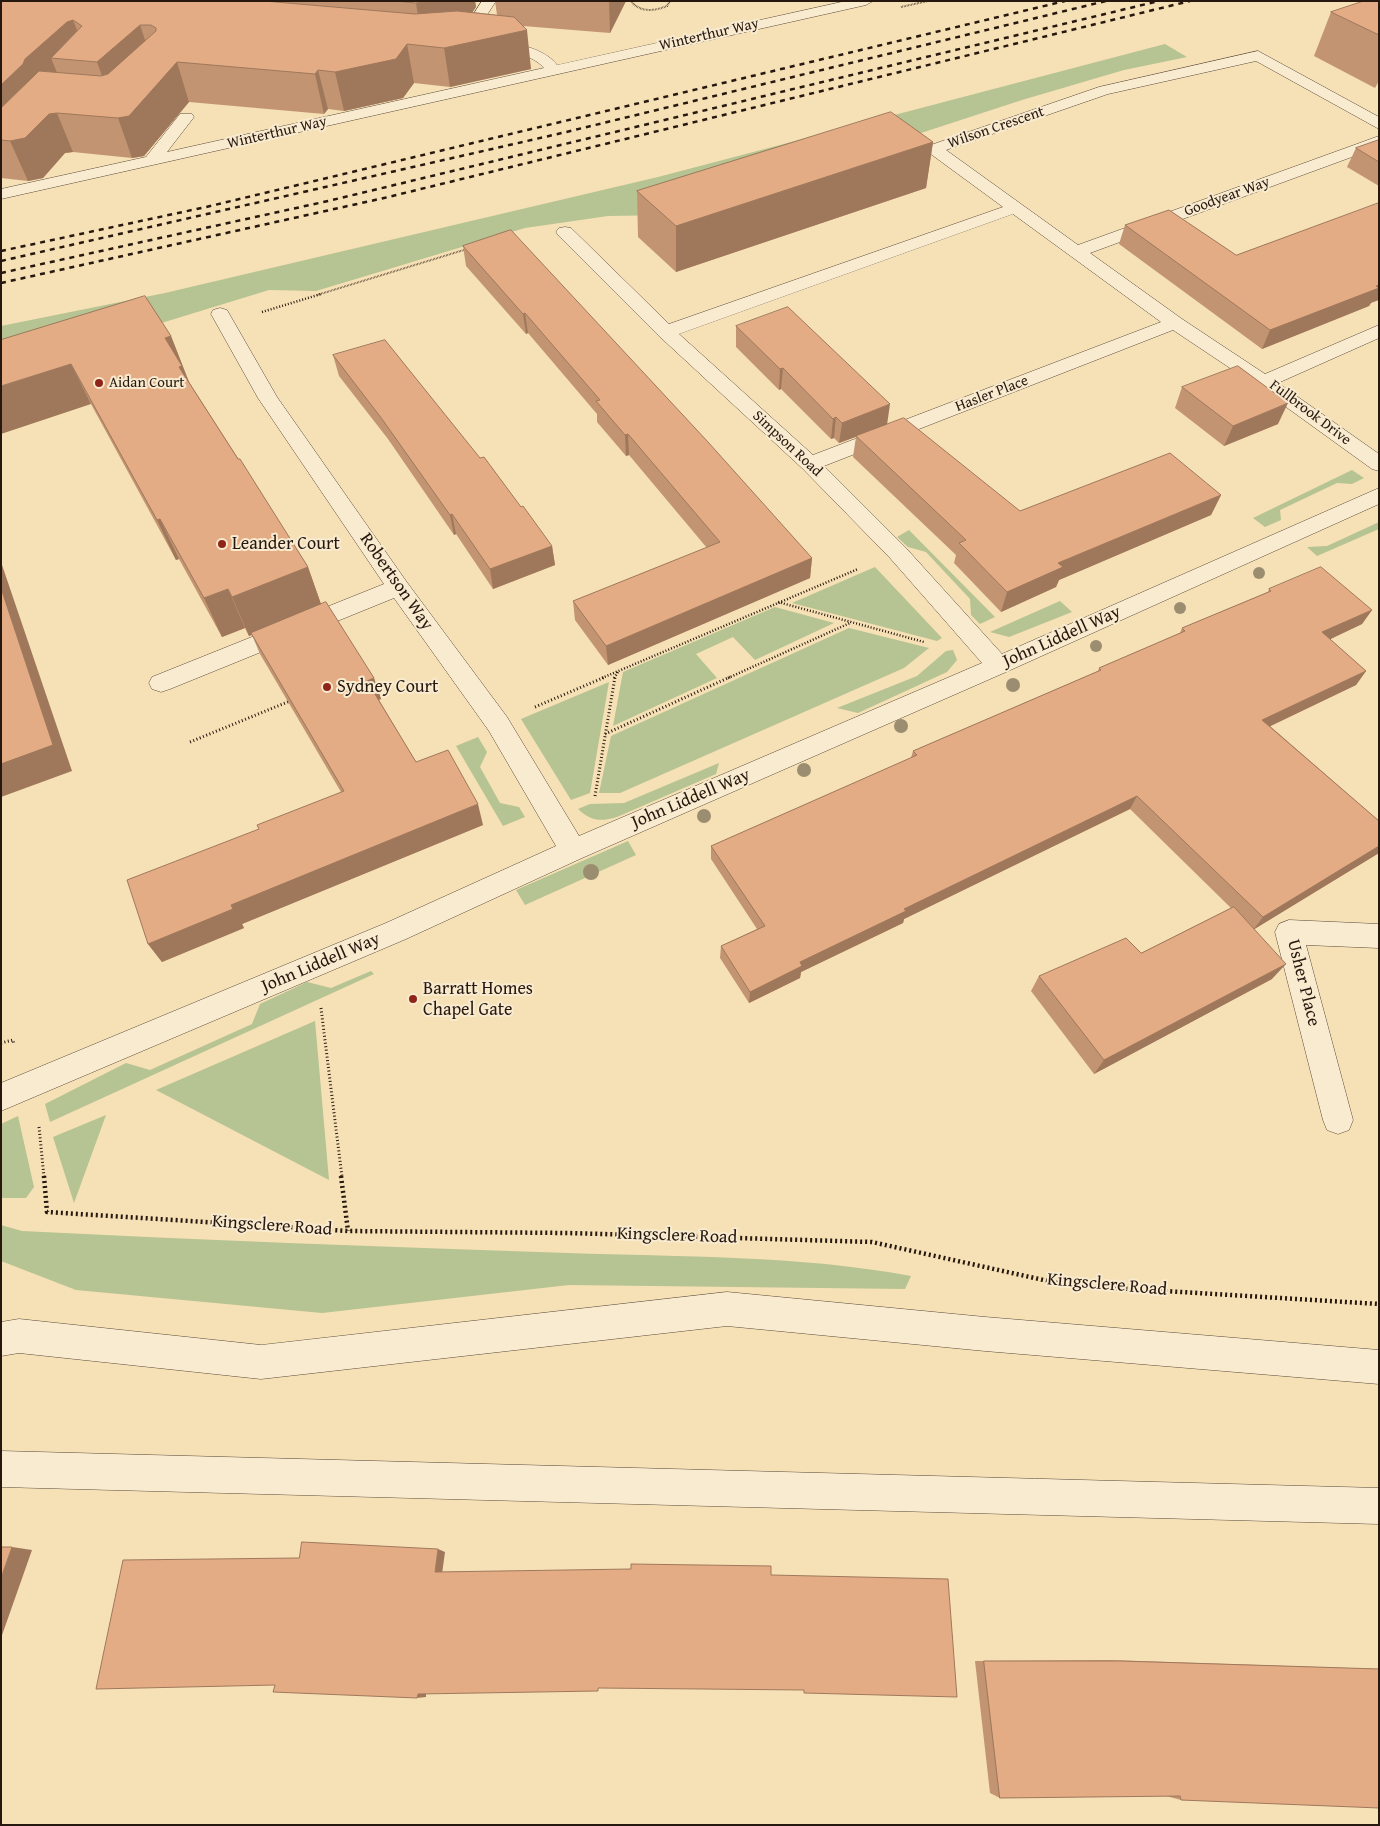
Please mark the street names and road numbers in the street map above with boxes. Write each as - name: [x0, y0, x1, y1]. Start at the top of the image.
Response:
- street label: Winterthur Way: [657, 15, 761, 55]
- street label: Wilson Crescent: [945, 103, 1047, 153]
- street label: Winterthur Way: [225, 113, 329, 153]
- street label: Goodyear Way: [1182, 173, 1272, 221]
- street label: Hasler Place: [953, 372, 1031, 416]
- street label: Fullbrook Drive: [1266, 376, 1354, 450]
- street label: Simpson Road: [748, 407, 826, 481]
- street label: Robertson Way: [355, 529, 437, 635]
- street label: John Liddell Way: [1000, 601, 1124, 673]
- street label: John Liddell Way: [628, 764, 754, 834]
- street label: John Liddell Way: [258, 928, 384, 998]
- street label: Usher Place: [1282, 937, 1324, 1029]
- street label: Kingsclere Road: [211, 1211, 333, 1241]
- street label: Kingsclere Road: [616, 1223, 738, 1249]
- street label: Kingsclere Road: [1046, 1269, 1168, 1301]

